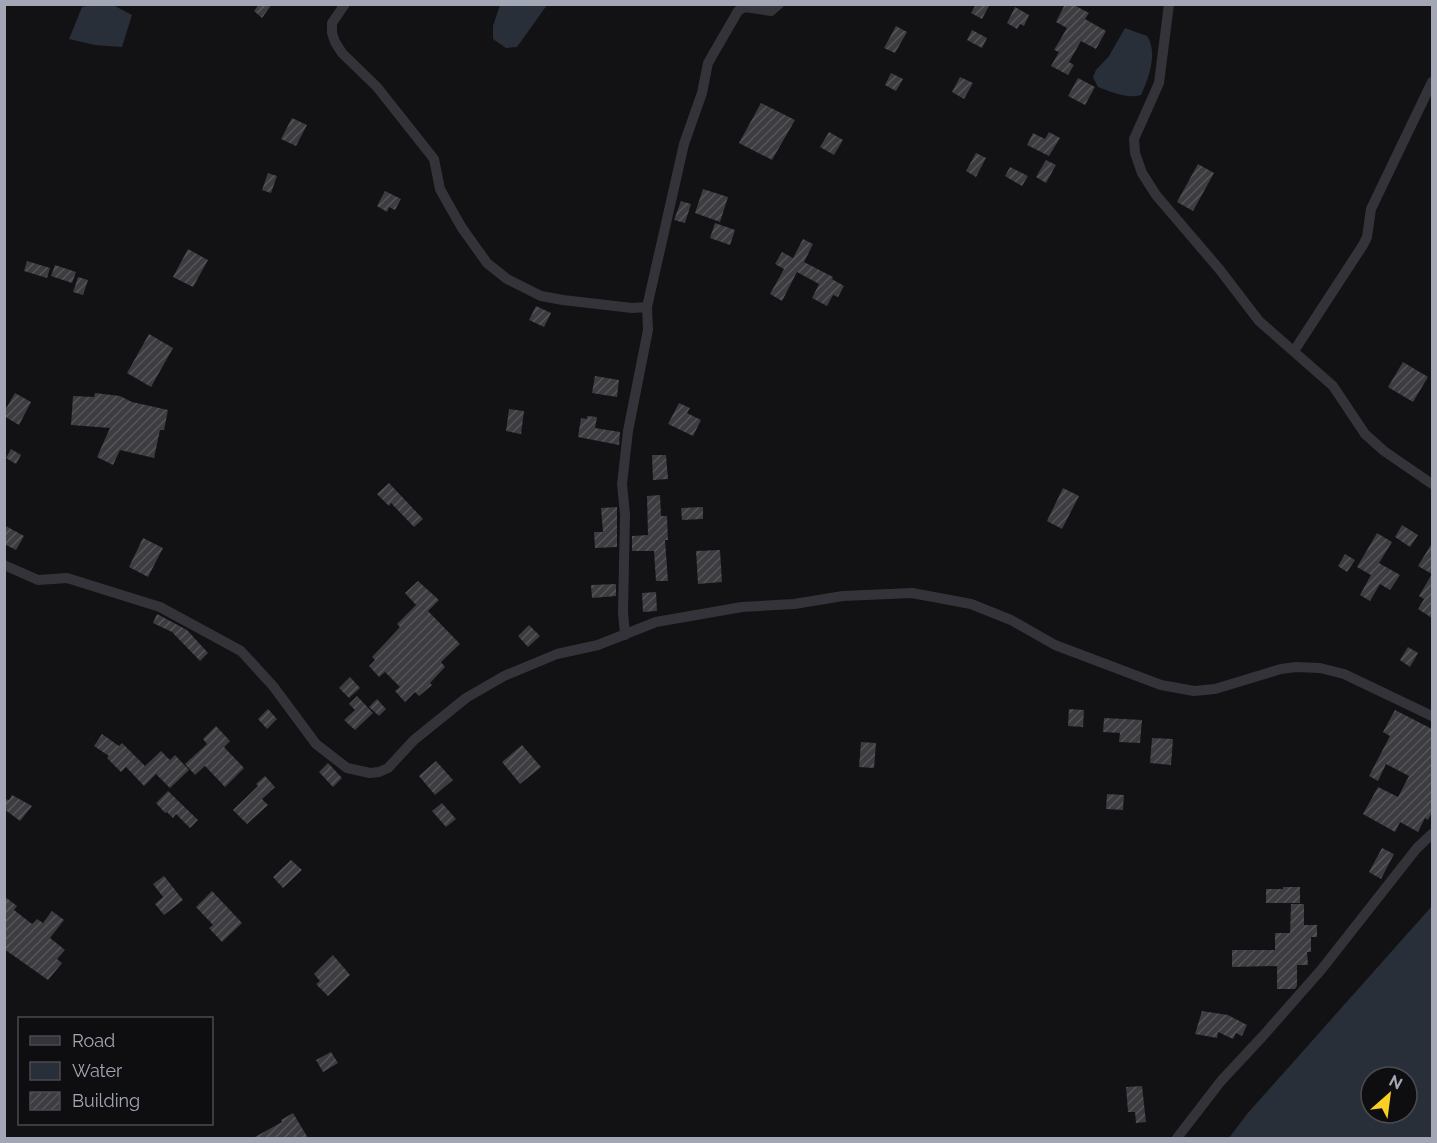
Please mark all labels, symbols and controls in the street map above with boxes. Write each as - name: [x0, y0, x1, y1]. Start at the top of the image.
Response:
- legend: [18, 1017, 213, 1125]
- text: Road: [72, 1030, 115, 1051]
- text: Water: [72, 1060, 123, 1081]
- north arrow: [1359, 1065, 1419, 1125]
- text: N: [1386, 1071, 1406, 1093]
- text: Building: [72, 1090, 140, 1111]

